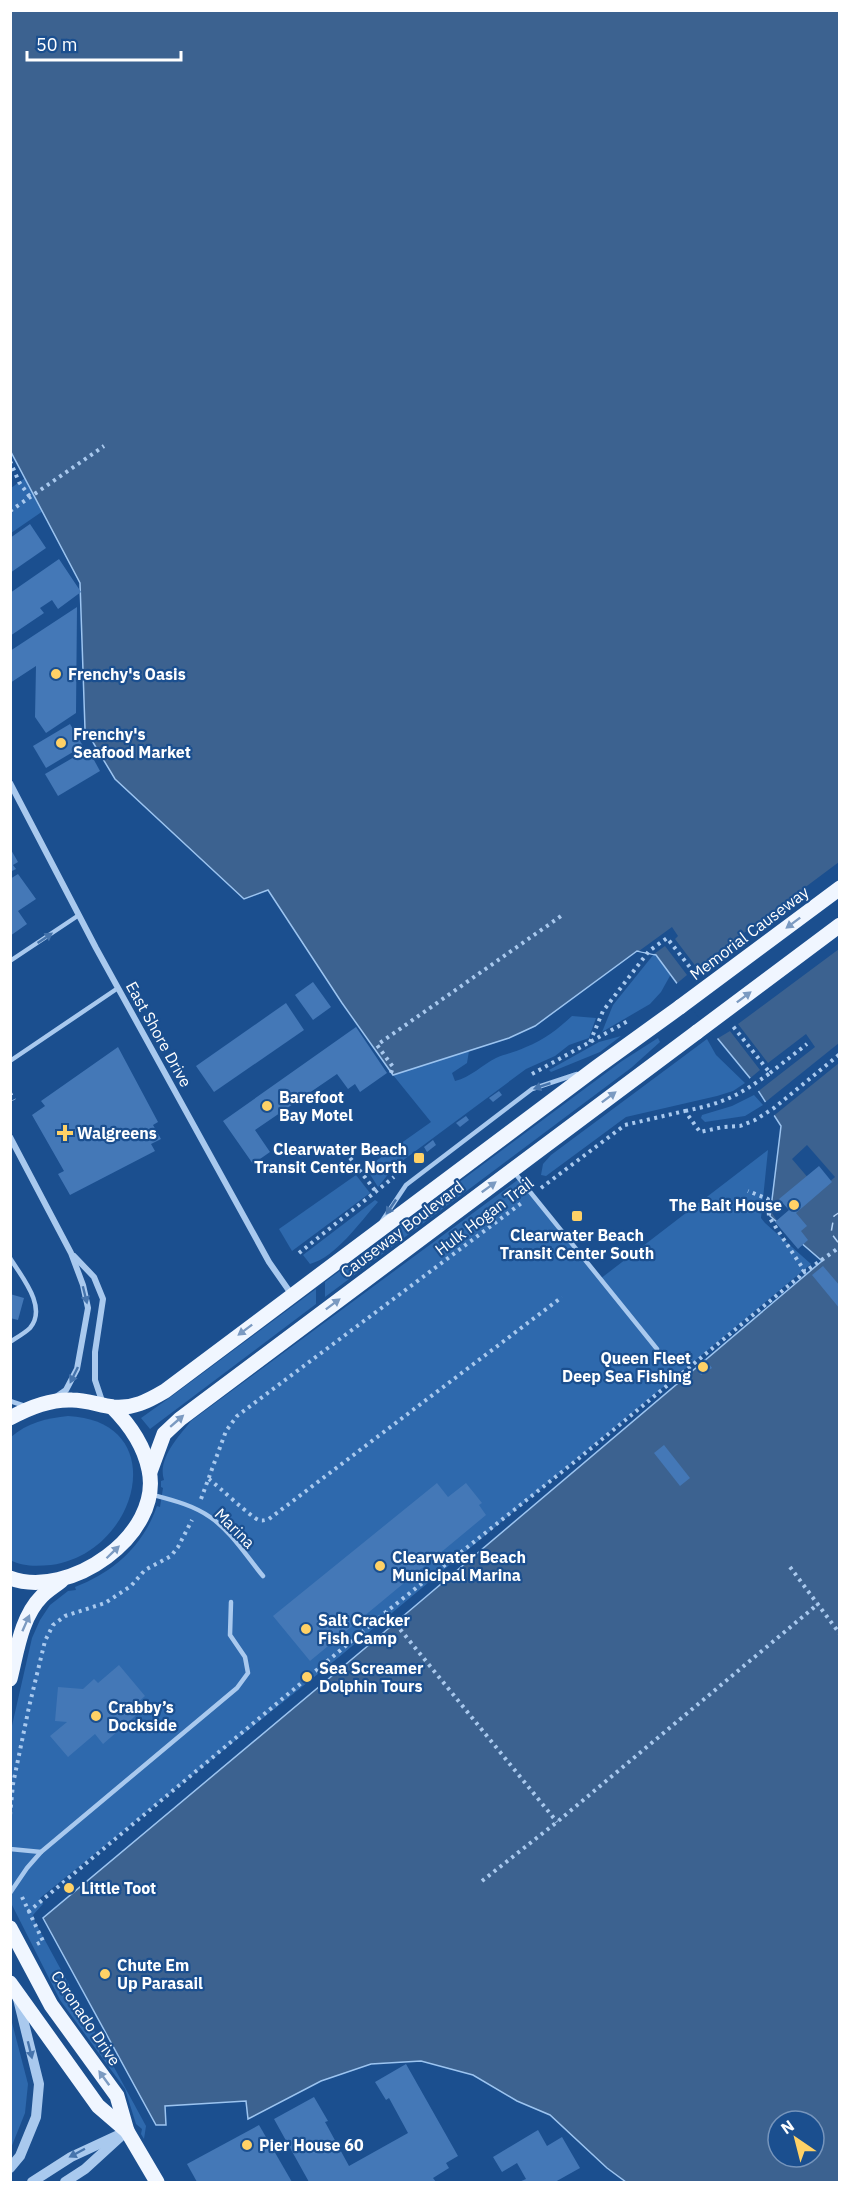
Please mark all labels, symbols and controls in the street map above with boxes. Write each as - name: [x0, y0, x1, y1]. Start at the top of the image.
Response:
- scale bar: [27, 24, 182, 62]
- text: 50 m: [36, 33, 78, 56]
- place label: Frenchy's Oasis: [68, 664, 186, 684]
- marker: Frenchy's Oasis: [49, 667, 63, 681]
- place label: Frenchy's Seafood Market: [73, 724, 191, 762]
- marker: Frenchy's Seafood Market: [54, 736, 68, 750]
- street label: Memorial Causeway: [686, 882, 812, 984]
- one-way arrow: [785, 917, 800, 929]
- one-way arrow: [36, 932, 52, 944]
- street label: East Shore Drive: [122, 978, 196, 1091]
- one-way arrow: [736, 991, 752, 1003]
- one-way arrow: [532, 1082, 550, 1092]
- place label: Barefoot Bay Motel: [279, 1087, 353, 1125]
- one-way arrow: [602, 1092, 617, 1104]
- marker: Barefoot Bay Motel: [260, 1099, 274, 1113]
- place label: Walgreens: [77, 1123, 157, 1143]
- marker: Walgreens: [58, 1126, 72, 1140]
- place label: Clearwater Beach Transit Center North: [254, 1139, 407, 1177]
- marker: Clearwater Beach Transit Center North: [412, 1151, 426, 1165]
- street label: Hulk Hogan Trail: [431, 1172, 537, 1260]
- street label: Causeway Boulevard: [336, 1176, 468, 1282]
- one-way arrow: [480, 1181, 496, 1193]
- place label: The Bait House: [669, 1195, 782, 1215]
- marker: The Bait House: [787, 1198, 801, 1212]
- one-way arrow: [385, 1199, 397, 1215]
- marker: Clearwater Beach Transit Center South: [570, 1209, 584, 1223]
- place label: Clearwater Beach Transit Center South: [500, 1225, 654, 1263]
- one-way arrow: [81, 1285, 91, 1304]
- one-way arrow: [325, 1298, 341, 1311]
- one-way arrow: [238, 1324, 254, 1336]
- place label: Queen Fleet Deep Sea Fishing: [562, 1348, 691, 1386]
- marker: Queen Fleet Deep Sea Fishing: [696, 1360, 710, 1374]
- one-way arrow: [69, 1366, 78, 1383]
- one-way arrow: [169, 1415, 185, 1428]
- street label: Marina: [211, 1504, 260, 1553]
- one-way arrow: [106, 1545, 121, 1559]
- place label: Clearwater Beach Municipal Marina: [392, 1547, 526, 1585]
- marker: Clearwater Beach Municipal Marina: [373, 1559, 387, 1573]
- place label: Salt Cracker Fish Camp: [318, 1610, 411, 1648]
- one-way arrow: [21, 1615, 30, 1632]
- marker: Salt Cracker Fish Camp: [299, 1622, 313, 1636]
- place label: Sea Screamer Dolphin Tours: [319, 1658, 424, 1696]
- marker: Sea Screamer Dolphin Tours: [300, 1670, 314, 1684]
- place label: Crabby’s Dockside: [108, 1697, 177, 1735]
- marker: Crabby’s Dockside: [89, 1709, 103, 1723]
- place label: Little Toot: [81, 1878, 156, 1898]
- marker: Little Toot: [62, 1881, 76, 1895]
- place label: Chute Em Up Parasail: [117, 1955, 203, 1993]
- street label: Coronado Drive: [47, 1967, 125, 2070]
- marker: Chute Em Up Parasail: [98, 1967, 112, 1981]
- one-way arrow: [26, 2041, 36, 2059]
- one-way arrow: [98, 2070, 110, 2085]
- north arrow: [766, 2109, 826, 2169]
- text: N: [777, 2115, 798, 2138]
- place label: Pier House 60: [259, 2135, 364, 2155]
- marker: Pier House 60: [240, 2138, 254, 2152]
- one-way arrow: [69, 2148, 86, 2158]

